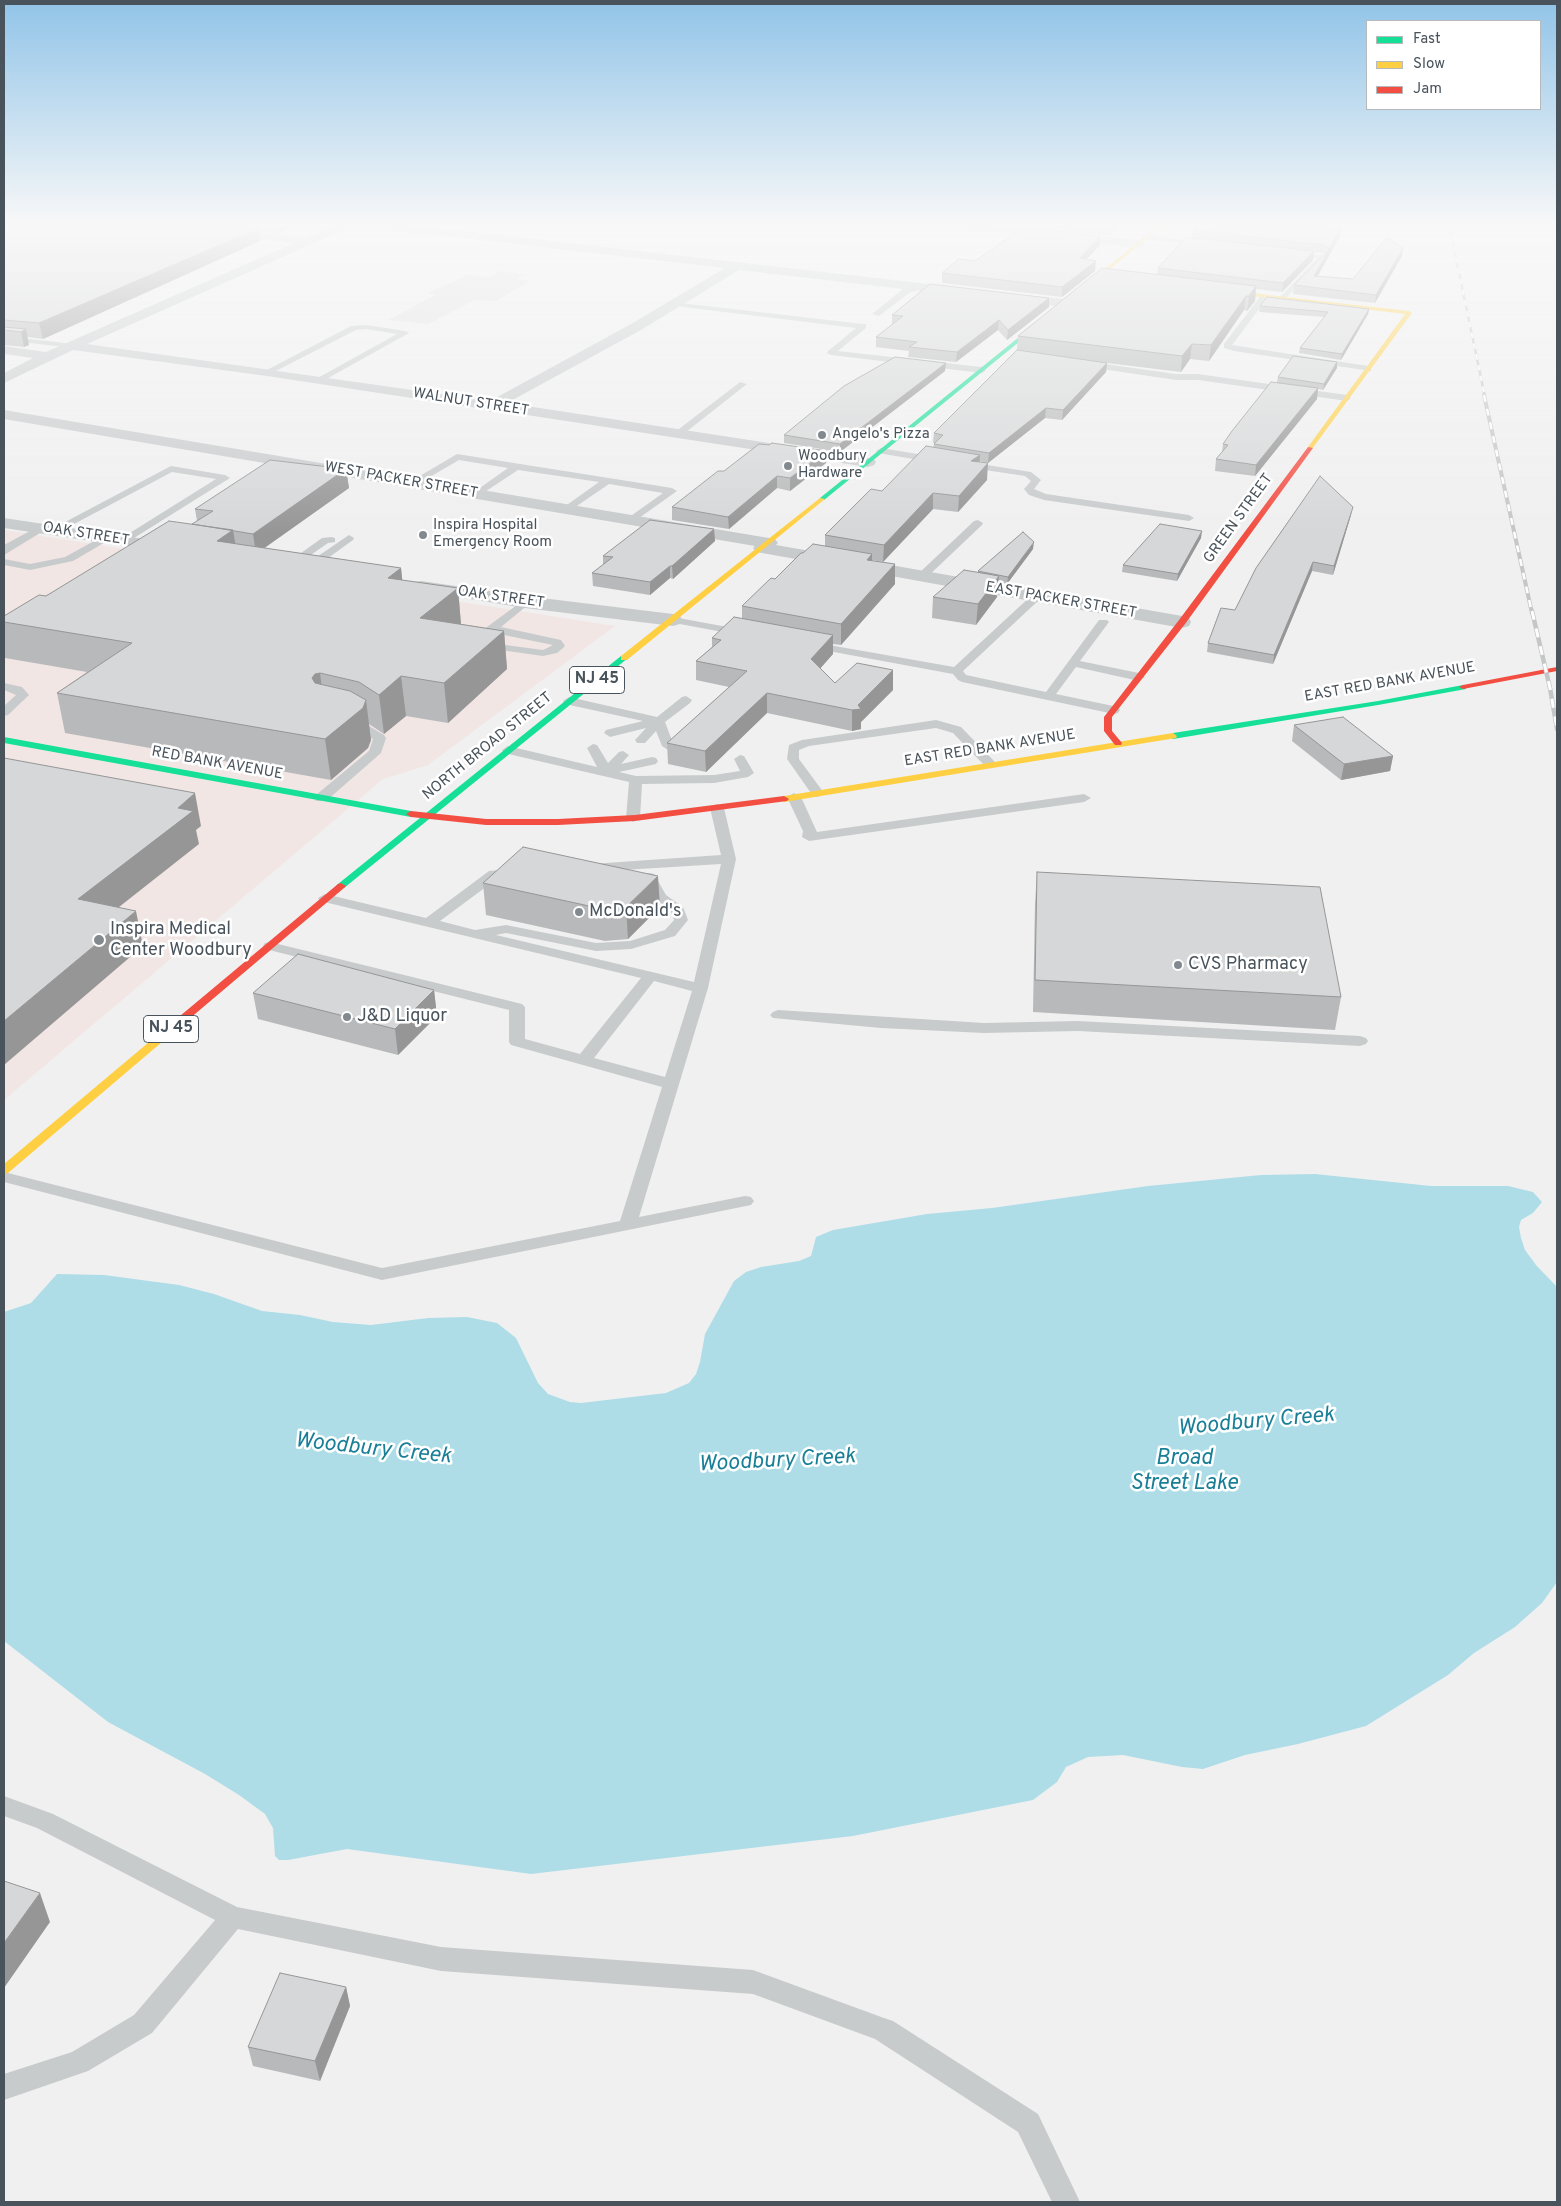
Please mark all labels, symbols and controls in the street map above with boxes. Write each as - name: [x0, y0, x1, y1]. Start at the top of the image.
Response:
- legend: [1366, 20, 1541, 110]
- text: Fast: [1413, 30, 1441, 49]
- text: Slow: [1413, 55, 1445, 74]
- text: Jam: [1413, 80, 1442, 99]
- street label: WALNUT STREET: [412, 385, 530, 421]
- place label: Angelo's Pizza: [832, 426, 930, 444]
- marker: Angelo's Pizza: [816, 429, 828, 441]
- place label: Woodbury Hardware: [798, 448, 867, 483]
- street label: WEST PACKER STREET: [323, 459, 479, 503]
- marker: Woodbury Hardware: [782, 460, 794, 472]
- street label: GREEN STREET: [1201, 471, 1277, 567]
- place label: Inspira Hospital Emergency Room: [433, 517, 552, 552]
- street label: OAK STREET: [41, 519, 131, 551]
- marker: Inspira Hospital Emergency Room: [417, 529, 429, 541]
- street label: EAST PACKER STREET: [984, 579, 1138, 623]
- street label: OAK STREET: [456, 583, 546, 613]
- street label: EAST RED BANK AVENUE: [1303, 659, 1477, 707]
- road number: NJ 45: [570, 666, 624, 694]
- street label: NORTH BROAD STREET: [420, 689, 556, 805]
- street label: EAST RED BANK AVENUE: [903, 727, 1077, 771]
- street label: RED BANK AVENUE: [150, 744, 284, 784]
- place label: McDonald's: [589, 901, 681, 923]
- marker: McDonald's: [573, 906, 585, 918]
- place label: Inspira Medical Center Woodbury: [110, 919, 252, 962]
- marker: Inspira Medical Center Woodbury: [92, 933, 106, 947]
- place label: CVS Pharmacy: [1188, 954, 1308, 976]
- marker: CVS Pharmacy: [1172, 959, 1184, 971]
- place label: J&D Liquor: [357, 1006, 447, 1028]
- marker: J&D Liquor: [341, 1011, 353, 1023]
- road number: NJ 45: [144, 1016, 198, 1042]
- water label: Woodbury Creek: [1177, 1403, 1335, 1443]
- water label: Woodbury Creek: [294, 1429, 452, 1471]
- water label: Woodbury Creek: [698, 1445, 856, 1479]
- water label: Broad Street Lake: [1130, 1447, 1238, 1498]

